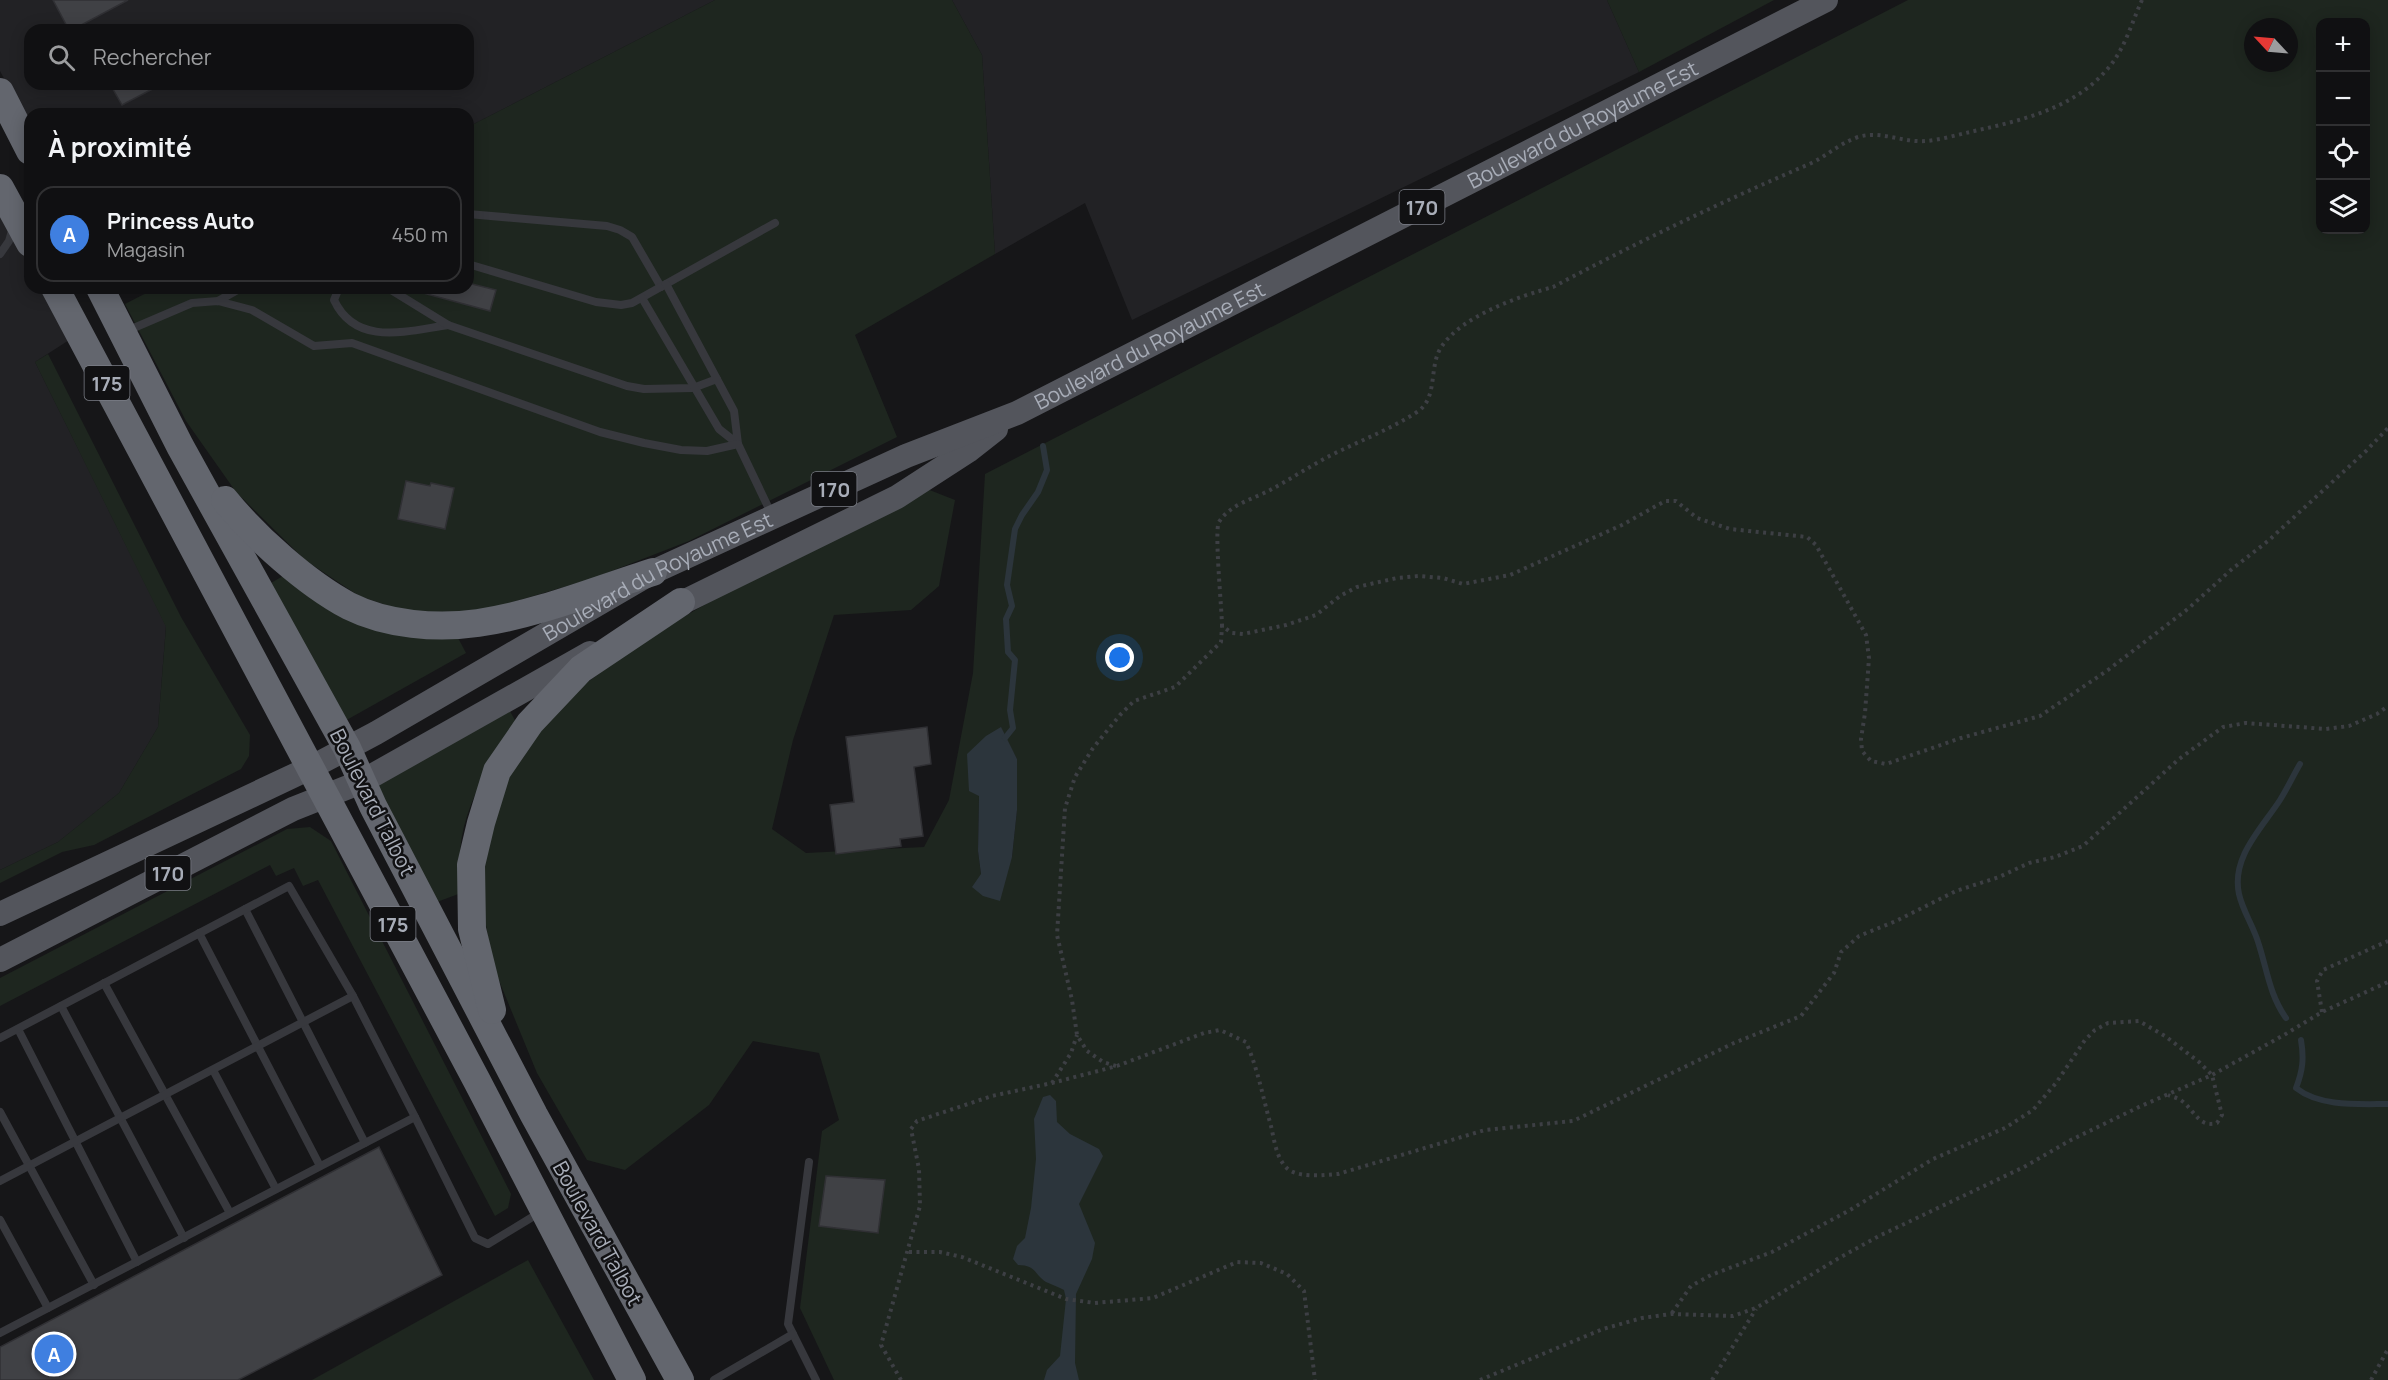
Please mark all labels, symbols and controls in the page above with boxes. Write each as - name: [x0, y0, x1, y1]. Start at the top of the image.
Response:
- north arrow: [2244, 18, 2298, 72]
- map controls: [2316, 18, 2370, 234]
- button: +: [2316, 18, 2370, 72]
- search box: [24, 24, 474, 90]
- icon: search: [45, 41, 78, 74]
- text: Rechercher: [93, 42, 212, 72]
- street label: Boulevard du Royaume Est: [1462, 54, 1702, 195]
- button: −: [2316, 72, 2370, 126]
- button: locate: [2316, 126, 2370, 180]
- text: À proximité: [48, 129, 192, 165]
- button: layers: [2316, 180, 2370, 234]
- road number: 170: [1400, 190, 1444, 224]
- text: Princess Auto: [107, 206, 254, 236]
- text: A: [63, 221, 76, 248]
- text: 450 m: [392, 221, 448, 248]
- text: Magasin: [107, 236, 185, 263]
- street label: Boulevard du Royaume Est: [1030, 275, 1270, 416]
- road number: 175: [84, 366, 130, 400]
- road number: 170: [812, 472, 856, 506]
- street label: Boulevard du Royaume Est: [538, 505, 777, 647]
- your location: [1105, 643, 1134, 672]
- street label: Boulevard Talbot: [324, 724, 422, 880]
- road number: 170: [146, 856, 190, 890]
- road number: 175: [370, 907, 416, 941]
- street label: Boulevard Talbot: [547, 1156, 649, 1310]
- pin: A: [34, 1332, 74, 1376]

